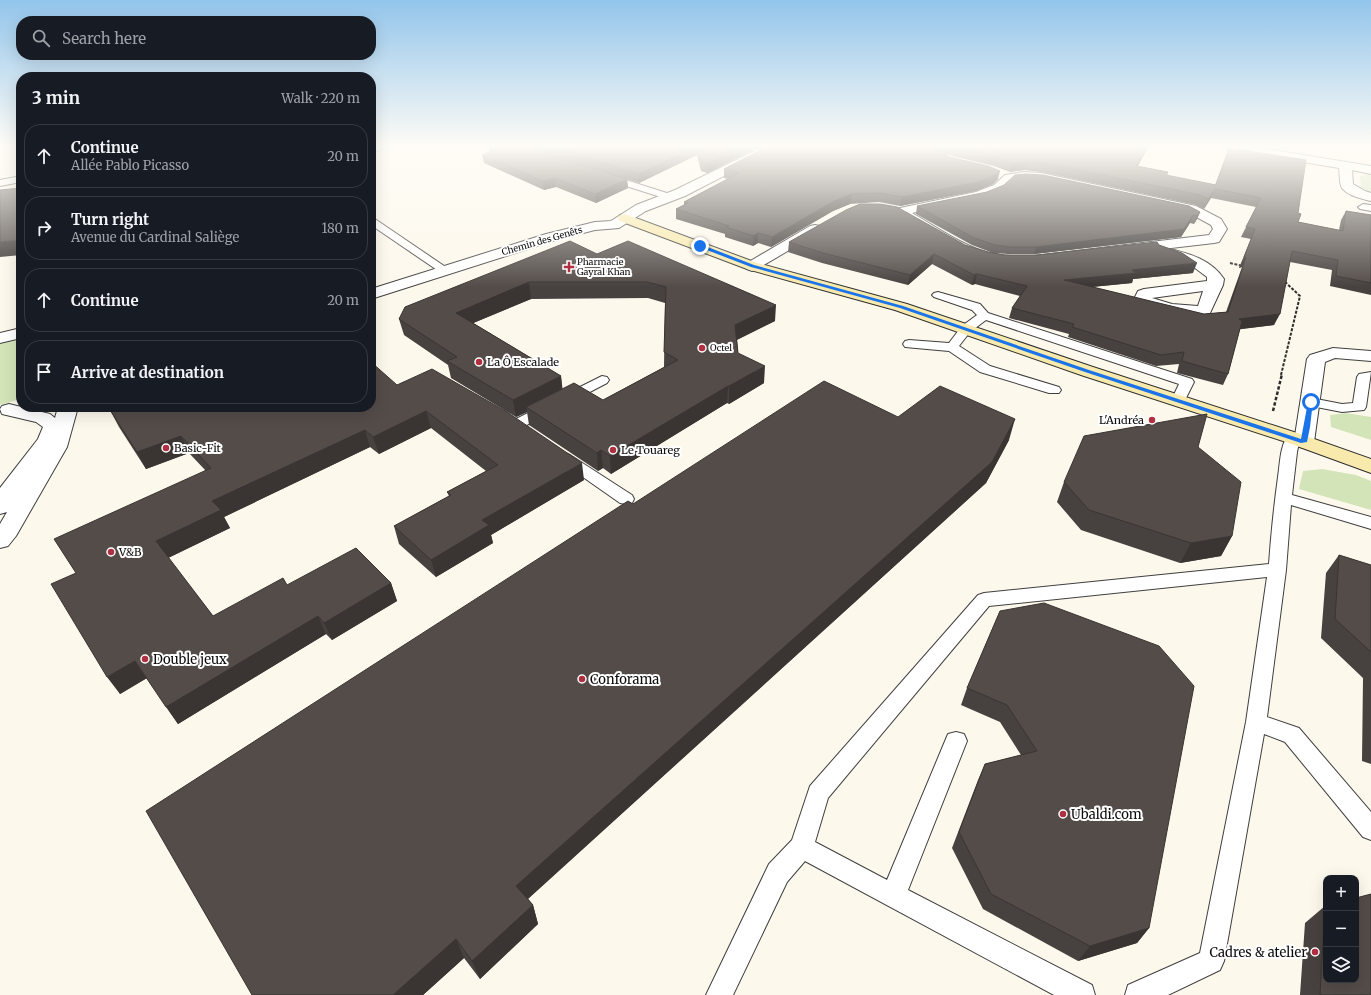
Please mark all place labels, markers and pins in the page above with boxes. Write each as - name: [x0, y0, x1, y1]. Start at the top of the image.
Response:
- place label: Pharmacie Gayral Khan: [577, 256, 630, 277]
- marker: Pharmacie Gayral Khan: [564, 262, 574, 272]
- place label: Octel: [710, 342, 732, 353]
- marker: Octel: [697, 343, 707, 353]
- place label: La Ô Escalade: [487, 355, 559, 369]
- marker: La Ô Escalade: [474, 357, 484, 367]
- place label: L'Andréa: [1099, 413, 1144, 427]
- marker: L'Andréa: [1147, 415, 1157, 425]
- place label: Basic-Fit: [174, 441, 222, 455]
- marker: Basic-Fit: [161, 443, 171, 453]
- place label: Le Touareg: [621, 443, 680, 457]
- marker: Le Touareg: [608, 445, 618, 455]
- place label: V&B: [118, 545, 142, 559]
- marker: V&B: [106, 547, 116, 557]
- place label: Double jeux: [153, 651, 227, 668]
- marker: Double jeux: [140, 654, 150, 664]
- place label: Conforama: [590, 671, 659, 688]
- marker: Conforama: [577, 674, 587, 684]
- place label: Ubaldi.com: [1071, 806, 1142, 823]
- marker: Ubaldi.com: [1058, 809, 1068, 819]
- place label: Cadres & atelier: [1209, 944, 1307, 961]
- marker: Cadres & atelier: [1310, 947, 1320, 957]

